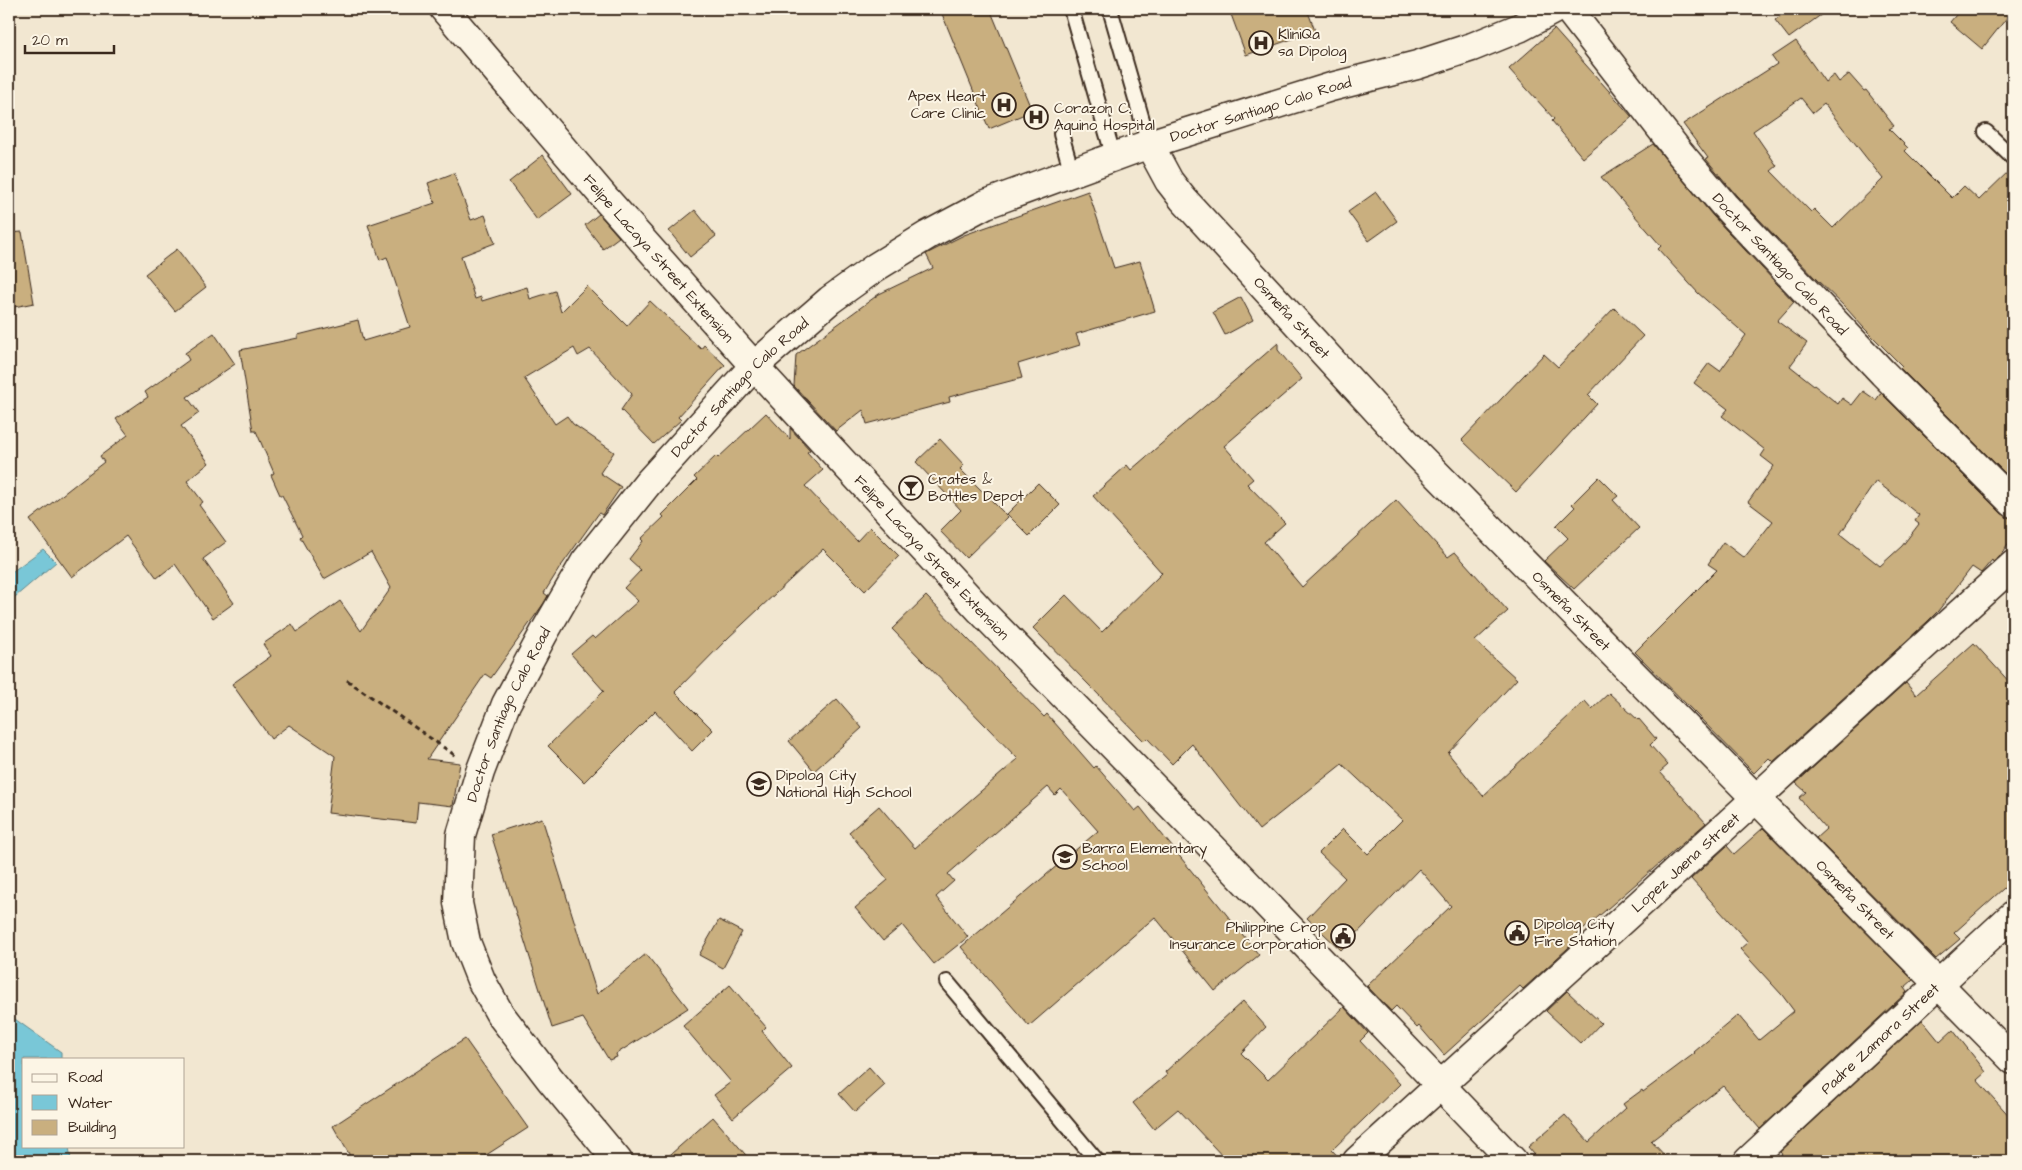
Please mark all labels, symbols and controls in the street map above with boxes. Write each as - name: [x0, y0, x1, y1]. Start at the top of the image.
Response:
- scale bar: [25, 22, 114, 54]
- place label: KliniQa sa Dipolog: [1278, 24, 1347, 63]
- text: 20 m: [32, 30, 68, 51]
- hospital icon: KliniQa sa Dipolog: [1248, 30, 1274, 56]
- street label: Doctor Santiago Calo Road: [1167, 72, 1354, 147]
- place label: Apex Heart Care Clinic: [908, 86, 986, 124]
- hospital icon: Apex Heart Care Clinic: [991, 92, 1017, 118]
- place label: Corazon C. Aquino Hospital: [1054, 98, 1155, 136]
- hospital icon: Corazon C. Aquino Hospital: [1023, 104, 1049, 130]
- street label: Felipe Lacaya Street Extension: [579, 169, 739, 347]
- street label: Doctor Santiago Calo Road: [1708, 188, 1853, 340]
- street label: Osmeña Street: [1249, 272, 1335, 363]
- street label: Doctor Santiago Calo Road: [666, 312, 813, 462]
- place label: Crates & Bottles Depot: [928, 469, 1024, 507]
- street label: Felipe Lacaya Street Extension: [850, 470, 1014, 645]
- bar icon: Crates & Bottles Depot: [898, 475, 924, 501]
- street label: Osmeña Street: [1527, 566, 1616, 656]
- street label: Doctor Santiago Calo Road: [461, 623, 556, 804]
- place label: Dipolog City National High School: [776, 765, 912, 804]
- school or university icon: Dipolog City National High School: [746, 771, 772, 797]
- street label: Lopez Jaena Street: [1627, 808, 1744, 917]
- place label: Barra Elementary School: [1082, 838, 1207, 876]
- school or university icon: Barra Elementary School: [1052, 844, 1078, 870]
- street label: Osmeña Street: [1811, 855, 1900, 944]
- place label: Dipolog City Fire Station: [1534, 914, 1617, 952]
- place label: Philippine Crop Insurance Corporation: [1170, 917, 1326, 955]
- public building icon: Dipolog City Fire Station: [1504, 920, 1530, 946]
- public building icon: Philippine Crop Insurance Corporation: [1330, 923, 1356, 949]
- street label: Padre Zamora Street: [1816, 978, 1944, 1099]
- legend: [22, 1058, 185, 1148]
- text: Road: [68, 1067, 103, 1088]
- text: Water: [68, 1093, 112, 1114]
- text: Building: [68, 1117, 116, 1139]

